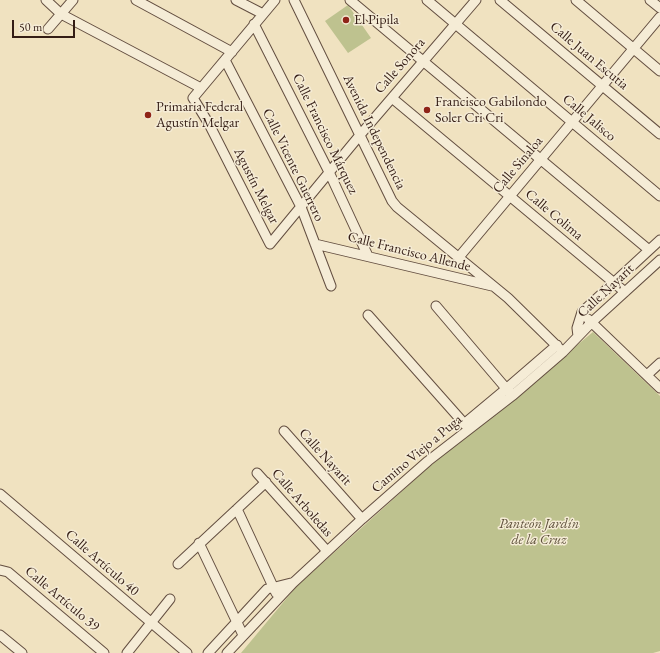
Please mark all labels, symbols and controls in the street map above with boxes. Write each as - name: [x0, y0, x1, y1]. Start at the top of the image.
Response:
- scale bar: [14, 12, 77, 38]
- place label: El Pipila: [354, 12, 399, 28]
- marker: El Pipila: [341, 15, 351, 25]
- street label: Calle Juan Escutia: [546, 18, 632, 94]
- text: 50 m: [19, 19, 42, 35]
- street label: Calle Sonora: [371, 35, 429, 97]
- street label: Calle Francisco Márquez: [288, 71, 362, 197]
- street label: Avenida Independencia: [339, 72, 409, 192]
- street label: Calle Jalisco: [559, 91, 619, 145]
- place label: Francisco Gabilondo Soler Cri Cri: [435, 94, 547, 126]
- place label: Primaria Federal Agustín Melgar: [156, 99, 243, 132]
- marker: Francisco Gabilondo Soler Cri Cri: [422, 105, 432, 115]
- street label: Calle Vicente Guerrero: [258, 106, 328, 224]
- marker: Primaria Federal Agustín Melgar: [143, 110, 153, 120]
- street label: Calle Sinaloa: [489, 133, 547, 197]
- street label: Agustín Melgar: [230, 145, 282, 227]
- street label: Calle Colima: [522, 186, 586, 244]
- street label: Calle Francisco Allende: [346, 229, 472, 275]
- street label: Calle Nayarit: [574, 261, 638, 321]
- street label: Camino Viejo a Puga: [368, 411, 466, 497]
- street label: Calle Nayarit: [295, 425, 355, 489]
- street label: Calle Arboledas: [268, 466, 336, 540]
- park label: Panteón Jardín de la Cruz: [499, 516, 579, 548]
- street label: Calle Artículo 40: [62, 526, 142, 600]
- street label: Calle Artículo 39: [21, 563, 103, 635]

